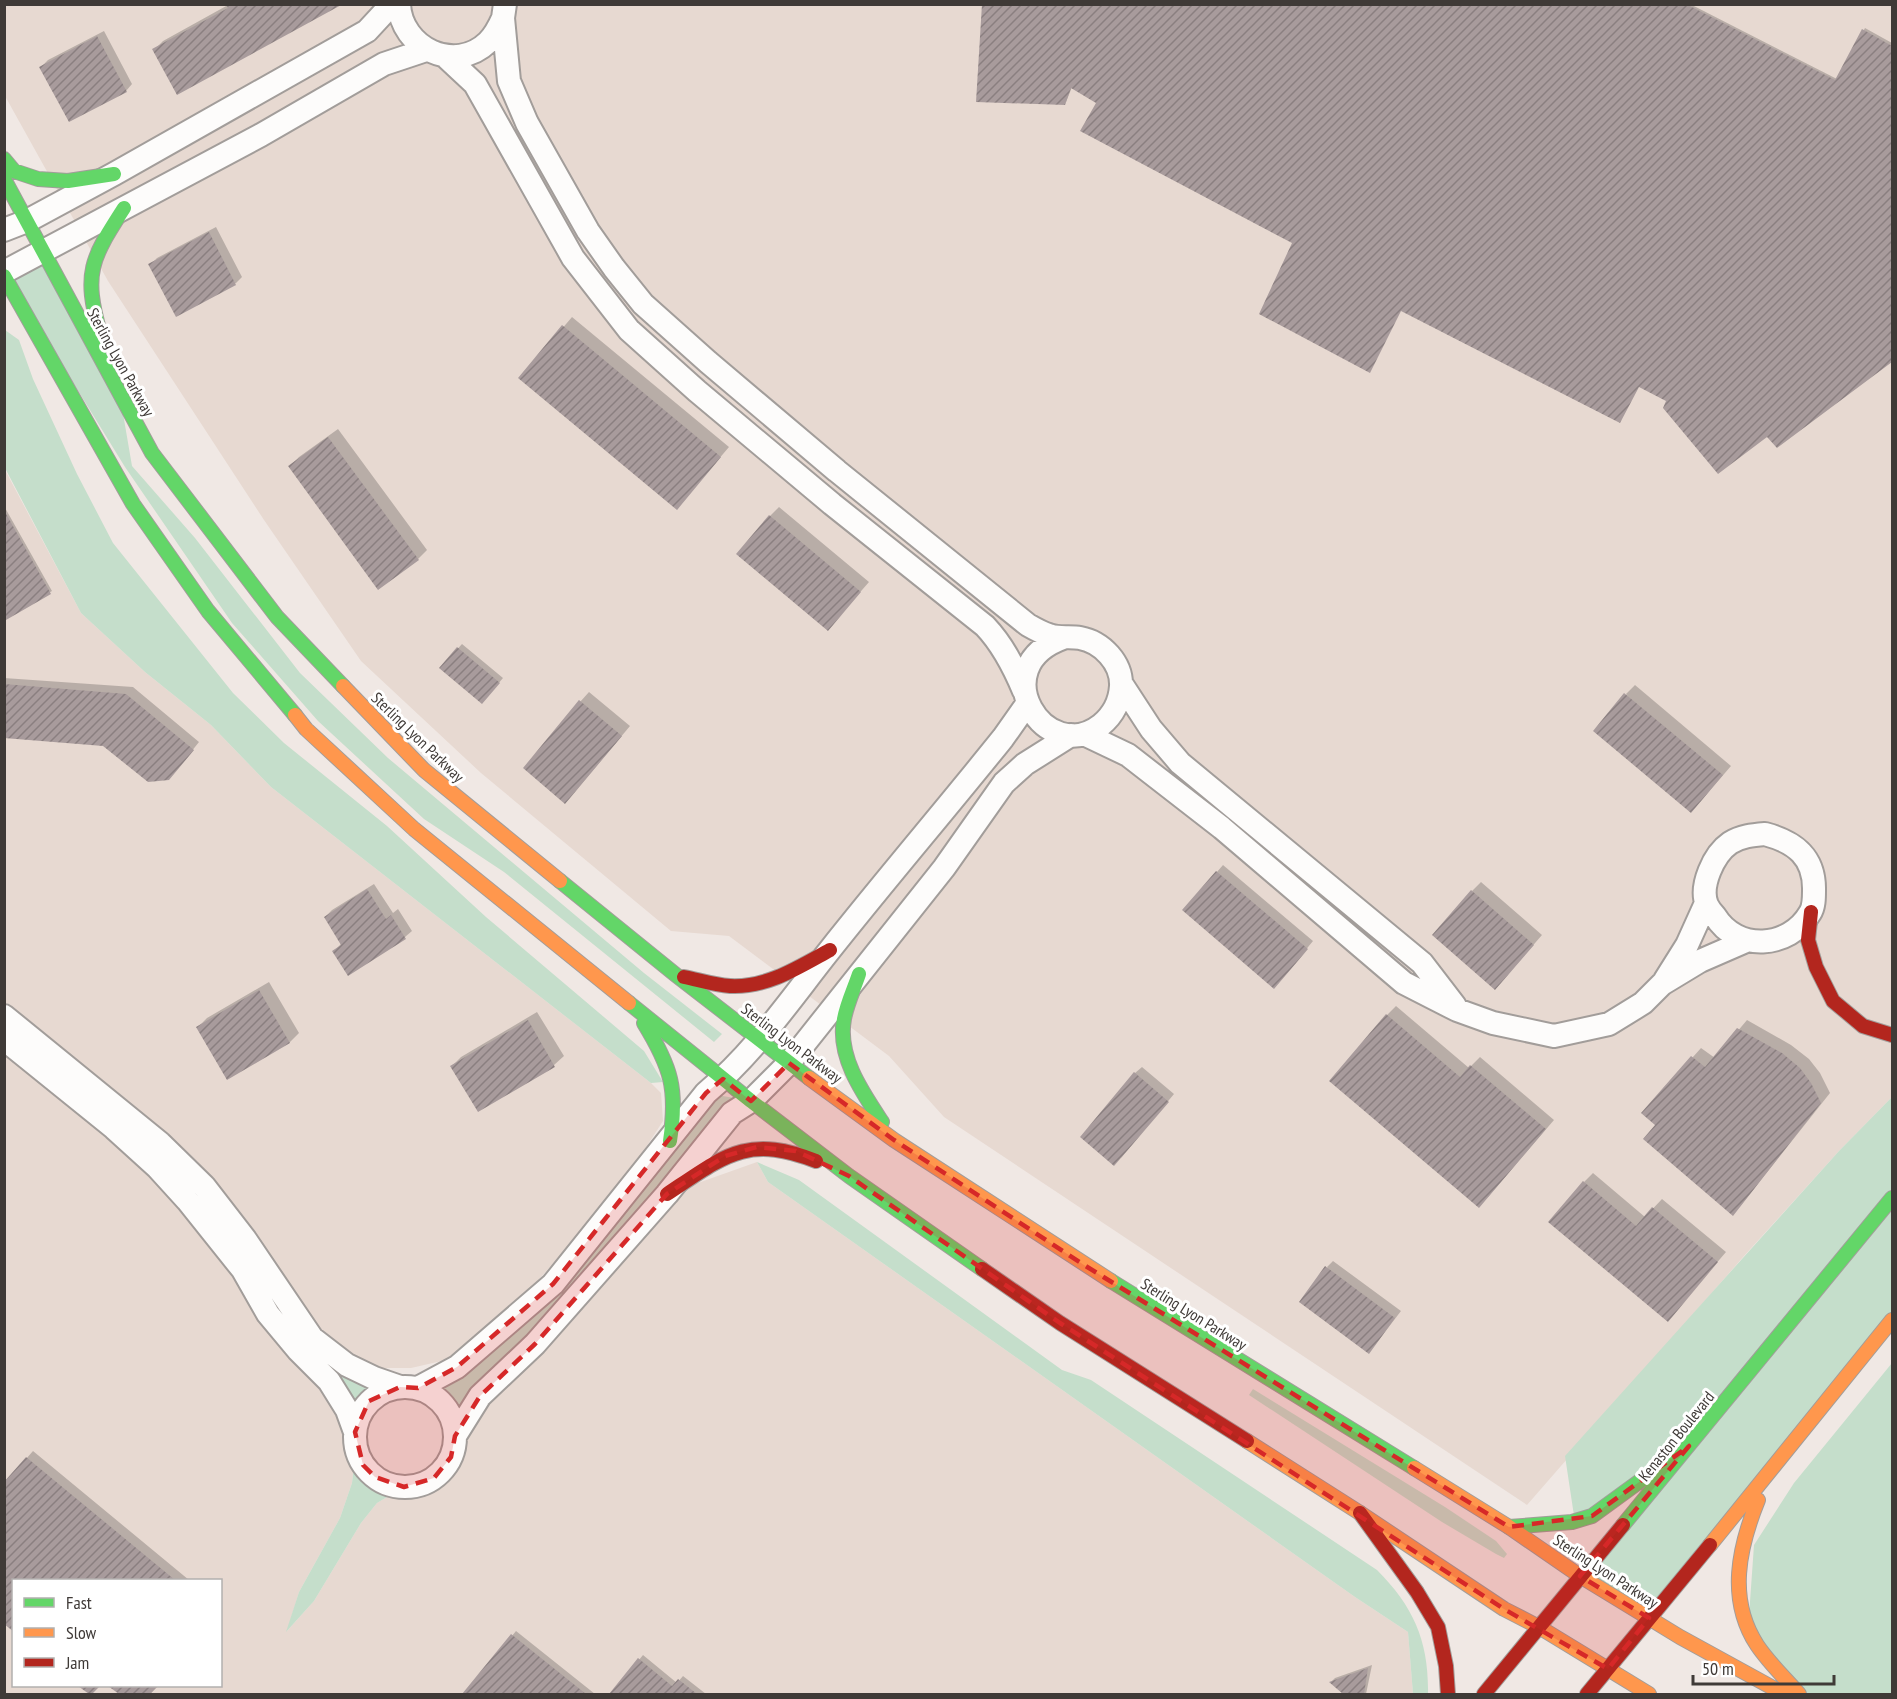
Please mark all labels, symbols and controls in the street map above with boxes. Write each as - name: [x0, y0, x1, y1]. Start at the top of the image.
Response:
- street label: Sterling Lyon Parkway: [83, 304, 159, 420]
- street label: Sterling Lyon Parkway: [368, 688, 468, 786]
- street label: Sterling Lyon Parkway: [738, 999, 846, 1087]
- street label: Sterling Lyon Parkway: [1137, 1273, 1251, 1355]
- street label: Kenaston Boulevard: [1634, 1387, 1718, 1485]
- street label: Sterling Lyon Parkway: [1550, 1530, 1662, 1612]
- legend: [12, 1579, 222, 1687]
- text: Fast: [66, 1591, 92, 1614]
- text: Slow: [66, 1621, 97, 1644]
- scale bar: [1693, 1648, 1834, 1686]
- text: Jam: [65, 1651, 89, 1674]
- text: 50 m: [1702, 1657, 1734, 1680]

